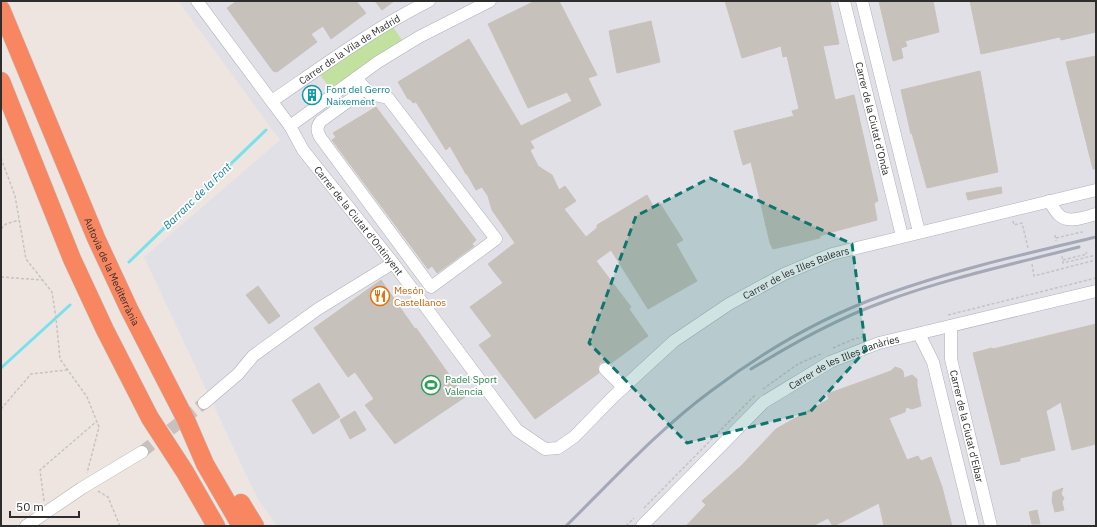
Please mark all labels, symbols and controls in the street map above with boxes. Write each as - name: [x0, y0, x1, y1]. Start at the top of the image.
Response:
- street label: Carrer de la Vila de Madrid: [296, 11, 402, 87]
- street label: Carrer de la Ciutat d’Onda: [853, 61, 893, 177]
- place label: Font del Gerro Naixement: [326, 83, 391, 108]
- building icon: Font del Gerro Naixement: [301, 84, 323, 106]
- water label: Barranc de la Font: [160, 159, 234, 232]
- street label: Carrer de la Ciutat d'Ontinyent: [312, 163, 406, 278]
- street label: Autovia de la Mediterrània: [82, 215, 143, 328]
- street label: Carrer de les Illes Balears: [740, 244, 851, 302]
- place label: Mesón Castellanos: [394, 284, 446, 309]
- restaurant icon: Mesón Castellanos: [369, 285, 391, 307]
- street label: Carrer de les Illes Canàries: [786, 332, 901, 392]
- street label: Carrer de la Ciutat d'Eibar: [947, 369, 987, 484]
- place label: Padel Sport Valencia: [445, 373, 498, 398]
- sports icon: Padel Sport Valencia: [420, 374, 442, 396]
- scale bar: [10, 493, 79, 519]
- text: 50 m: [16, 499, 44, 514]

